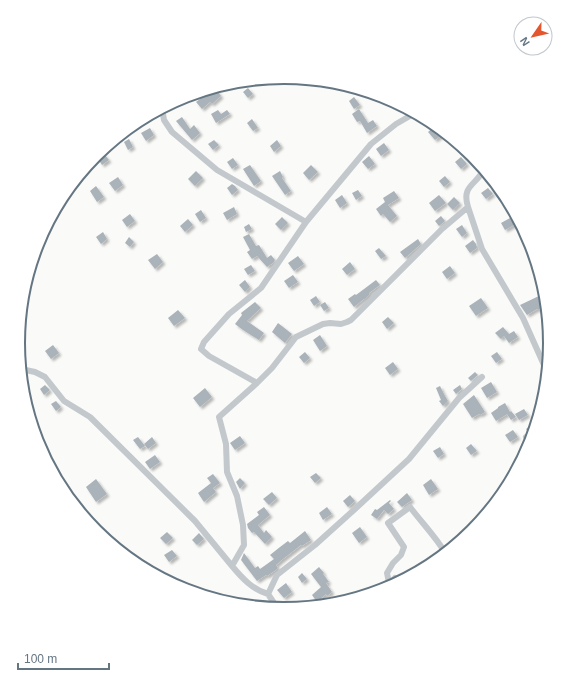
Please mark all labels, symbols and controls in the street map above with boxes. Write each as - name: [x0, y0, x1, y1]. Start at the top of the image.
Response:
- north arrow: [513, 16, 553, 56]
- text: N: [517, 35, 532, 48]
- scale bar: [18, 645, 109, 671]
- text: 100 m: [24, 652, 57, 666]

